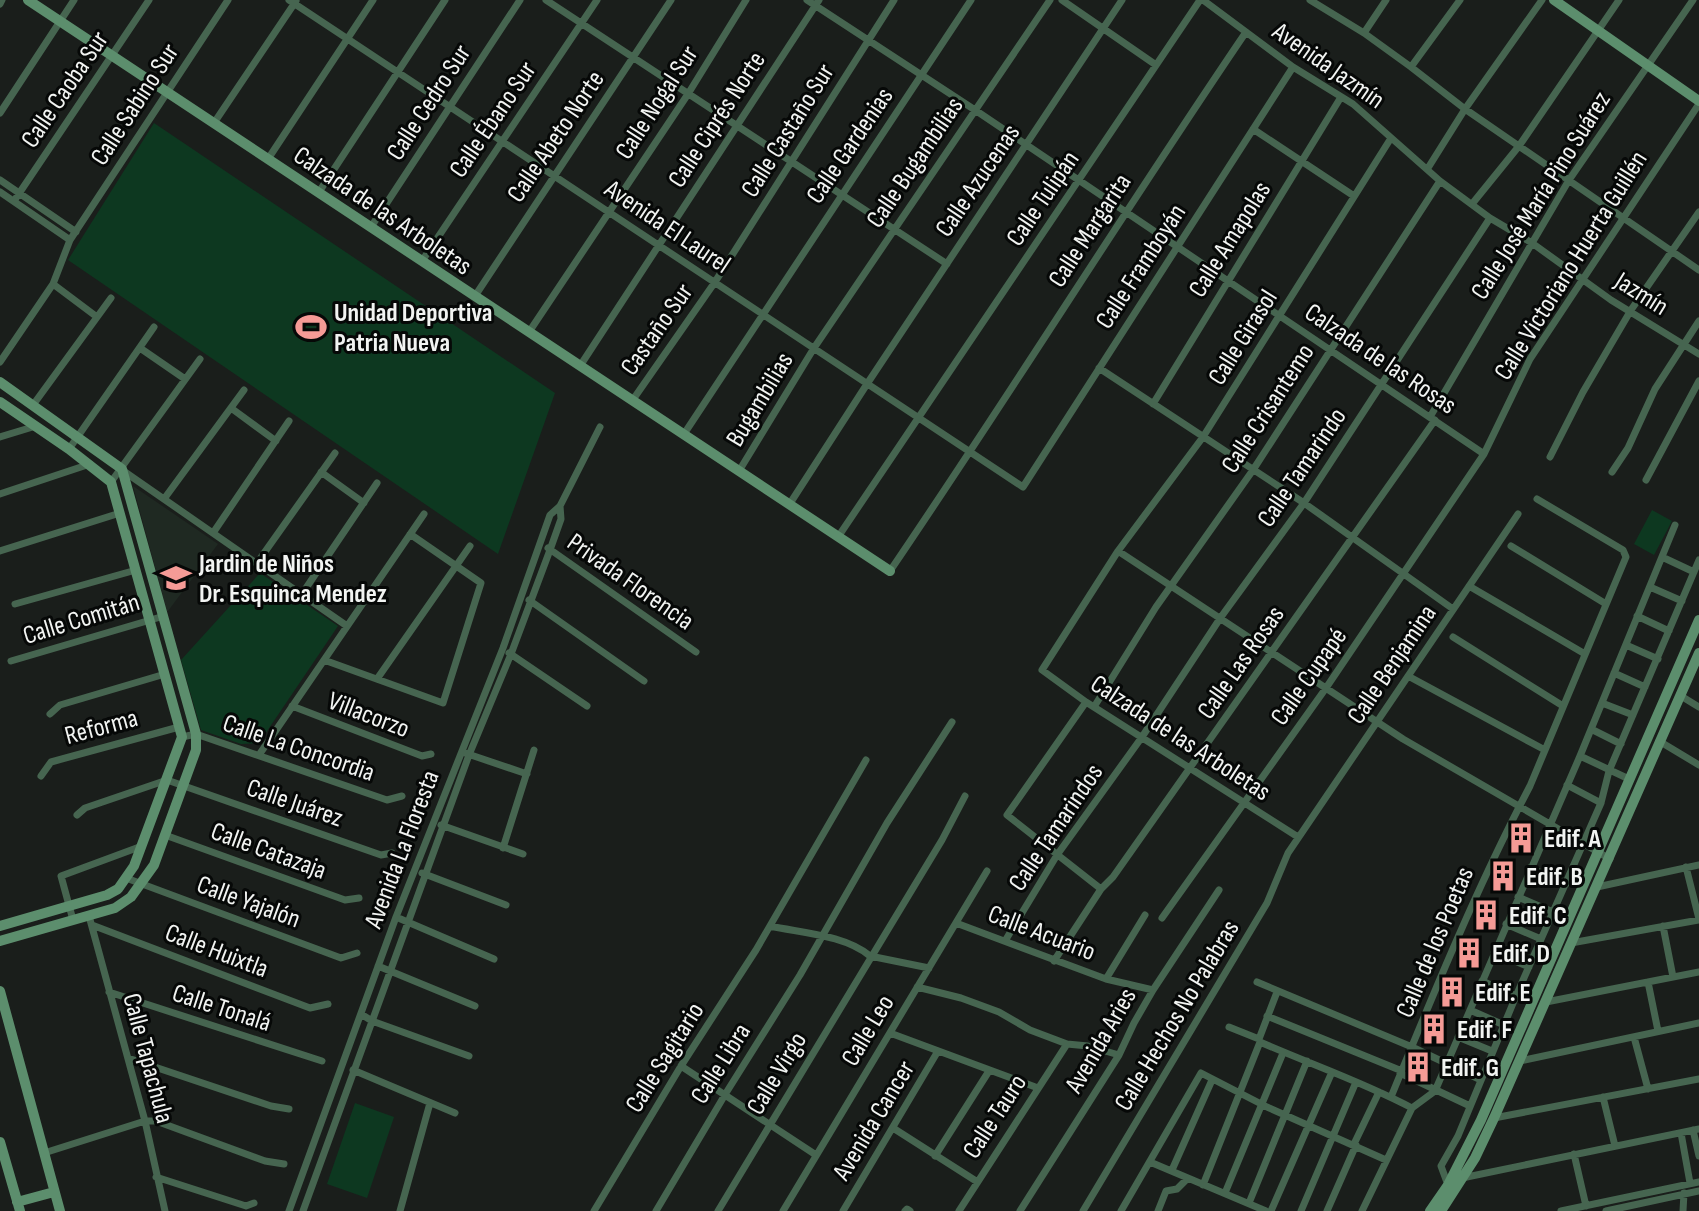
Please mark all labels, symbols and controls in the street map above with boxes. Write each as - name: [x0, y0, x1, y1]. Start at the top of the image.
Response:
- street label: Avenida Jazmín: [1265, 16, 1390, 116]
- street label: Calle Caoba Sur: [15, 25, 116, 154]
- street label: Calle Sabino Sur: [84, 38, 186, 171]
- street label: Calle Cedro Sur: [380, 39, 478, 166]
- street label: Calle Nogal Sur: [609, 40, 706, 165]
- street label: Calle Ciprés Norte: [662, 46, 773, 194]
- street label: Calle Ébano Sur: [443, 55, 544, 184]
- street label: Calle Castaño Sur: [735, 58, 842, 203]
- street label: Calle Abeto Norte: [501, 65, 612, 208]
- street label: Calle Gardenias: [800, 82, 900, 210]
- street label: Calle José María Pino Suárez: [1465, 86, 1618, 305]
- street label: Calle Bugambilias: [860, 92, 970, 234]
- street label: Calle Azucenas: [929, 119, 1027, 243]
- street label: Calzada de las Arboletas: [287, 140, 477, 282]
- street label: Calle Tulipán: [1000, 145, 1086, 252]
- street label: Calle Victoriano Huerta Guillén: [1488, 145, 1654, 386]
- street label: Calle Margarita: [1042, 168, 1138, 293]
- street label: Avenida El Laurel: [598, 173, 736, 281]
- street label: Calle Amapolas: [1183, 176, 1278, 303]
- street label: Calle Framboyán: [1090, 199, 1193, 335]
- street label: Jazmín: [1608, 265, 1674, 323]
- street label: Castaño Sur: [614, 278, 700, 382]
- street label: Calle Girasol: [1202, 284, 1285, 391]
- street label: Calzada de las Rosas: [1298, 297, 1462, 421]
- place label: Unidad Deportiva Patria Nueva: [334, 298, 492, 359]
- sports icon: Unidad Deportiva Patria Nueva: [294, 310, 328, 344]
- street label: Calle Crisantemo: [1215, 339, 1321, 479]
- street label: Bugambilias: [720, 347, 800, 452]
- street label: Calle Tamarindo: [1251, 402, 1353, 533]
- street label: Privada Florencia: [561, 527, 699, 637]
- place label: Jardin de Niños Dr. Esquinca Mendez: [198, 549, 387, 610]
- school or university icon: Jardin de Niños Dr. Esquinca Mendez: [159, 561, 193, 595]
- street label: Calle Comitán: [19, 587, 143, 652]
- street label: Calle Benjamina: [1341, 599, 1443, 730]
- street label: Calle Las Rosas: [1191, 600, 1291, 725]
- street label: Calle Cupapé: [1264, 622, 1354, 732]
- street label: Calzada de las Arboletas: [1084, 669, 1276, 808]
- street label: Villacorzo: [323, 686, 413, 745]
- street label: Reforma: [62, 703, 141, 752]
- street label: Calle La Concordia: [219, 708, 378, 789]
- street label: Calle Tamarindos: [1002, 758, 1110, 897]
- street label: Avenida La Floresta: [358, 767, 447, 934]
- street label: Calle Juárez: [242, 773, 347, 834]
- street label: Calle Catazaja: [207, 816, 330, 887]
- building icon: Edif. A: [1504, 821, 1538, 855]
- place label: Edif. A: [1544, 824, 1602, 855]
- building icon: Edif. B: [1486, 859, 1520, 893]
- place label: Edif. B: [1526, 862, 1583, 893]
- street label: Calle de los Poetas: [1390, 863, 1481, 1022]
- street label: Calle Yajalón: [193, 869, 304, 935]
- building icon: Edif. C: [1469, 898, 1503, 932]
- street label: Calle Acuario: [983, 899, 1099, 968]
- place label: Edif. C: [1509, 901, 1567, 932]
- street label: Calle Hechos No Palabras: [1108, 915, 1246, 1117]
- street label: Calle Huixtla: [161, 918, 272, 985]
- building icon: Edif. D: [1452, 936, 1486, 970]
- place label: Edif. D: [1492, 939, 1550, 970]
- building icon: Edif. E: [1435, 975, 1469, 1009]
- street label: Calle Tonalá: [168, 978, 275, 1039]
- place label: Edif. E: [1475, 978, 1531, 1009]
- street label: Avenida Aries: [1058, 983, 1144, 1100]
- street label: Calle Tapachula: [115, 990, 180, 1127]
- street label: Calle Leo: [835, 990, 901, 1072]
- street label: Calle Sagitario: [619, 997, 711, 1118]
- building icon: Edif. F: [1417, 1012, 1451, 1046]
- place label: Edif. F: [1457, 1015, 1513, 1046]
- street label: Calle Libra: [685, 1018, 758, 1110]
- street label: Calle Virgo: [741, 1027, 814, 1121]
- building icon: Edif. G: [1401, 1050, 1435, 1084]
- place label: Edif. G: [1441, 1053, 1499, 1084]
- street label: Avenida Cancer: [826, 1055, 922, 1187]
- street label: Calle Tauro: [957, 1069, 1034, 1165]

